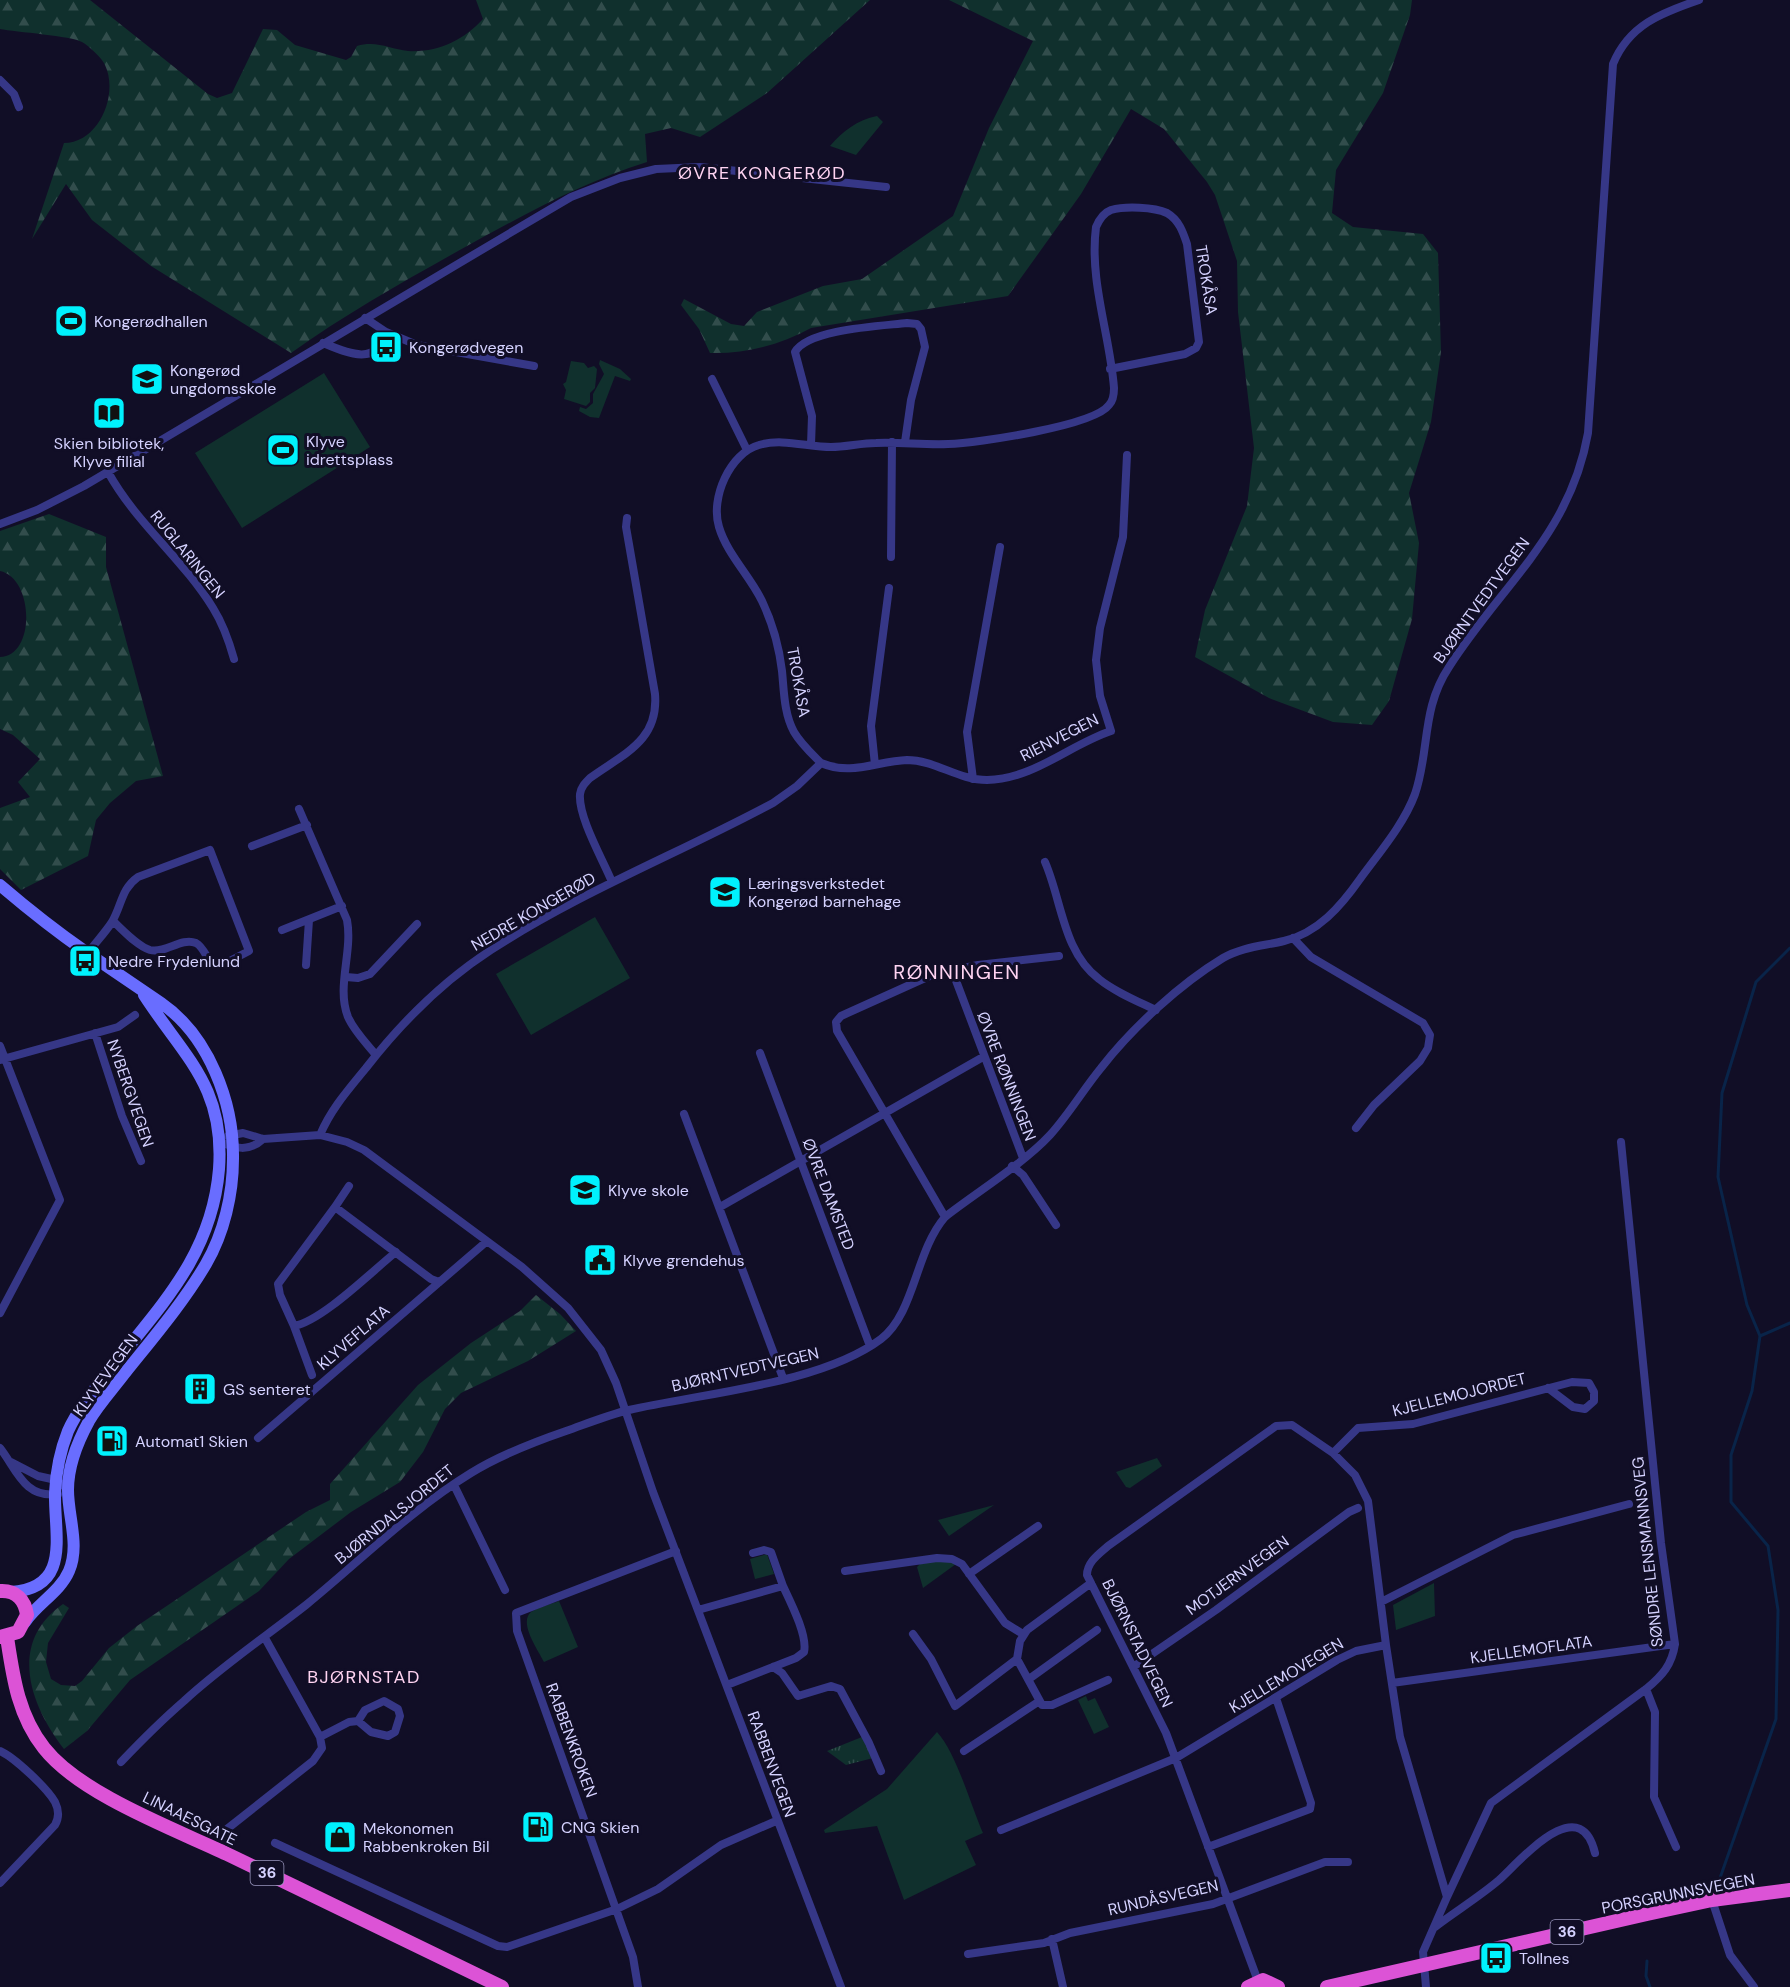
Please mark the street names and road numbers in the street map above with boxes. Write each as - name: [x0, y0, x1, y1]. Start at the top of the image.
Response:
- street label: TROKÅSA: [1191, 243, 1222, 317]
- street label: RUGLARINGEN: [146, 506, 230, 603]
- street label: BJØRNTVEDTVEGEN: [1429, 533, 1534, 667]
- street label: TROKÅSA: [782, 645, 815, 719]
- street label: RIENVEGEN: [1016, 709, 1102, 766]
- street label: NEDRE KONGERØD: [467, 867, 599, 956]
- street label: ØVRE RØNNINGEN: [972, 1008, 1041, 1144]
- street label: NYBERGVEGEN: [102, 1036, 159, 1150]
- street label: ØVRE DAMSTED: [798, 1135, 860, 1253]
- street label: KLYVEFLATA: [313, 1300, 394, 1375]
- street label: KLYVEVEGEN: [68, 1330, 142, 1421]
- street label: BJØRNTVEDTVEGEN: [669, 1342, 821, 1397]
- street label: KJELLEMOJORDET: [1390, 1368, 1528, 1421]
- street label: SØNDRE LENSMANNSVEG: [1627, 1456, 1668, 1648]
- street label: BJØRNDALSJORDET: [330, 1460, 458, 1569]
- street label: MOTJERNVEGEN: [1182, 1531, 1293, 1620]
- street label: BJØRNSTADVEGEN: [1097, 1575, 1178, 1711]
- street label: KJELLEMOFLATA: [1469, 1630, 1594, 1668]
- street label: KJELLEMOVEGEN: [1225, 1633, 1347, 1718]
- street label: RABBENKROKEN: [541, 1680, 602, 1800]
- street label: RABBENVEGEN: [743, 1708, 800, 1820]
- street label: LINAAESGATE: [139, 1787, 240, 1850]
- road number: 36: [250, 1861, 284, 1885]
- street label: PORSGRUNNSVEGEN: [1600, 1868, 1756, 1919]
- street label: RUNDÅSVEGEN: [1106, 1875, 1220, 1920]
- road number: 36: [1550, 1920, 1584, 1944]

